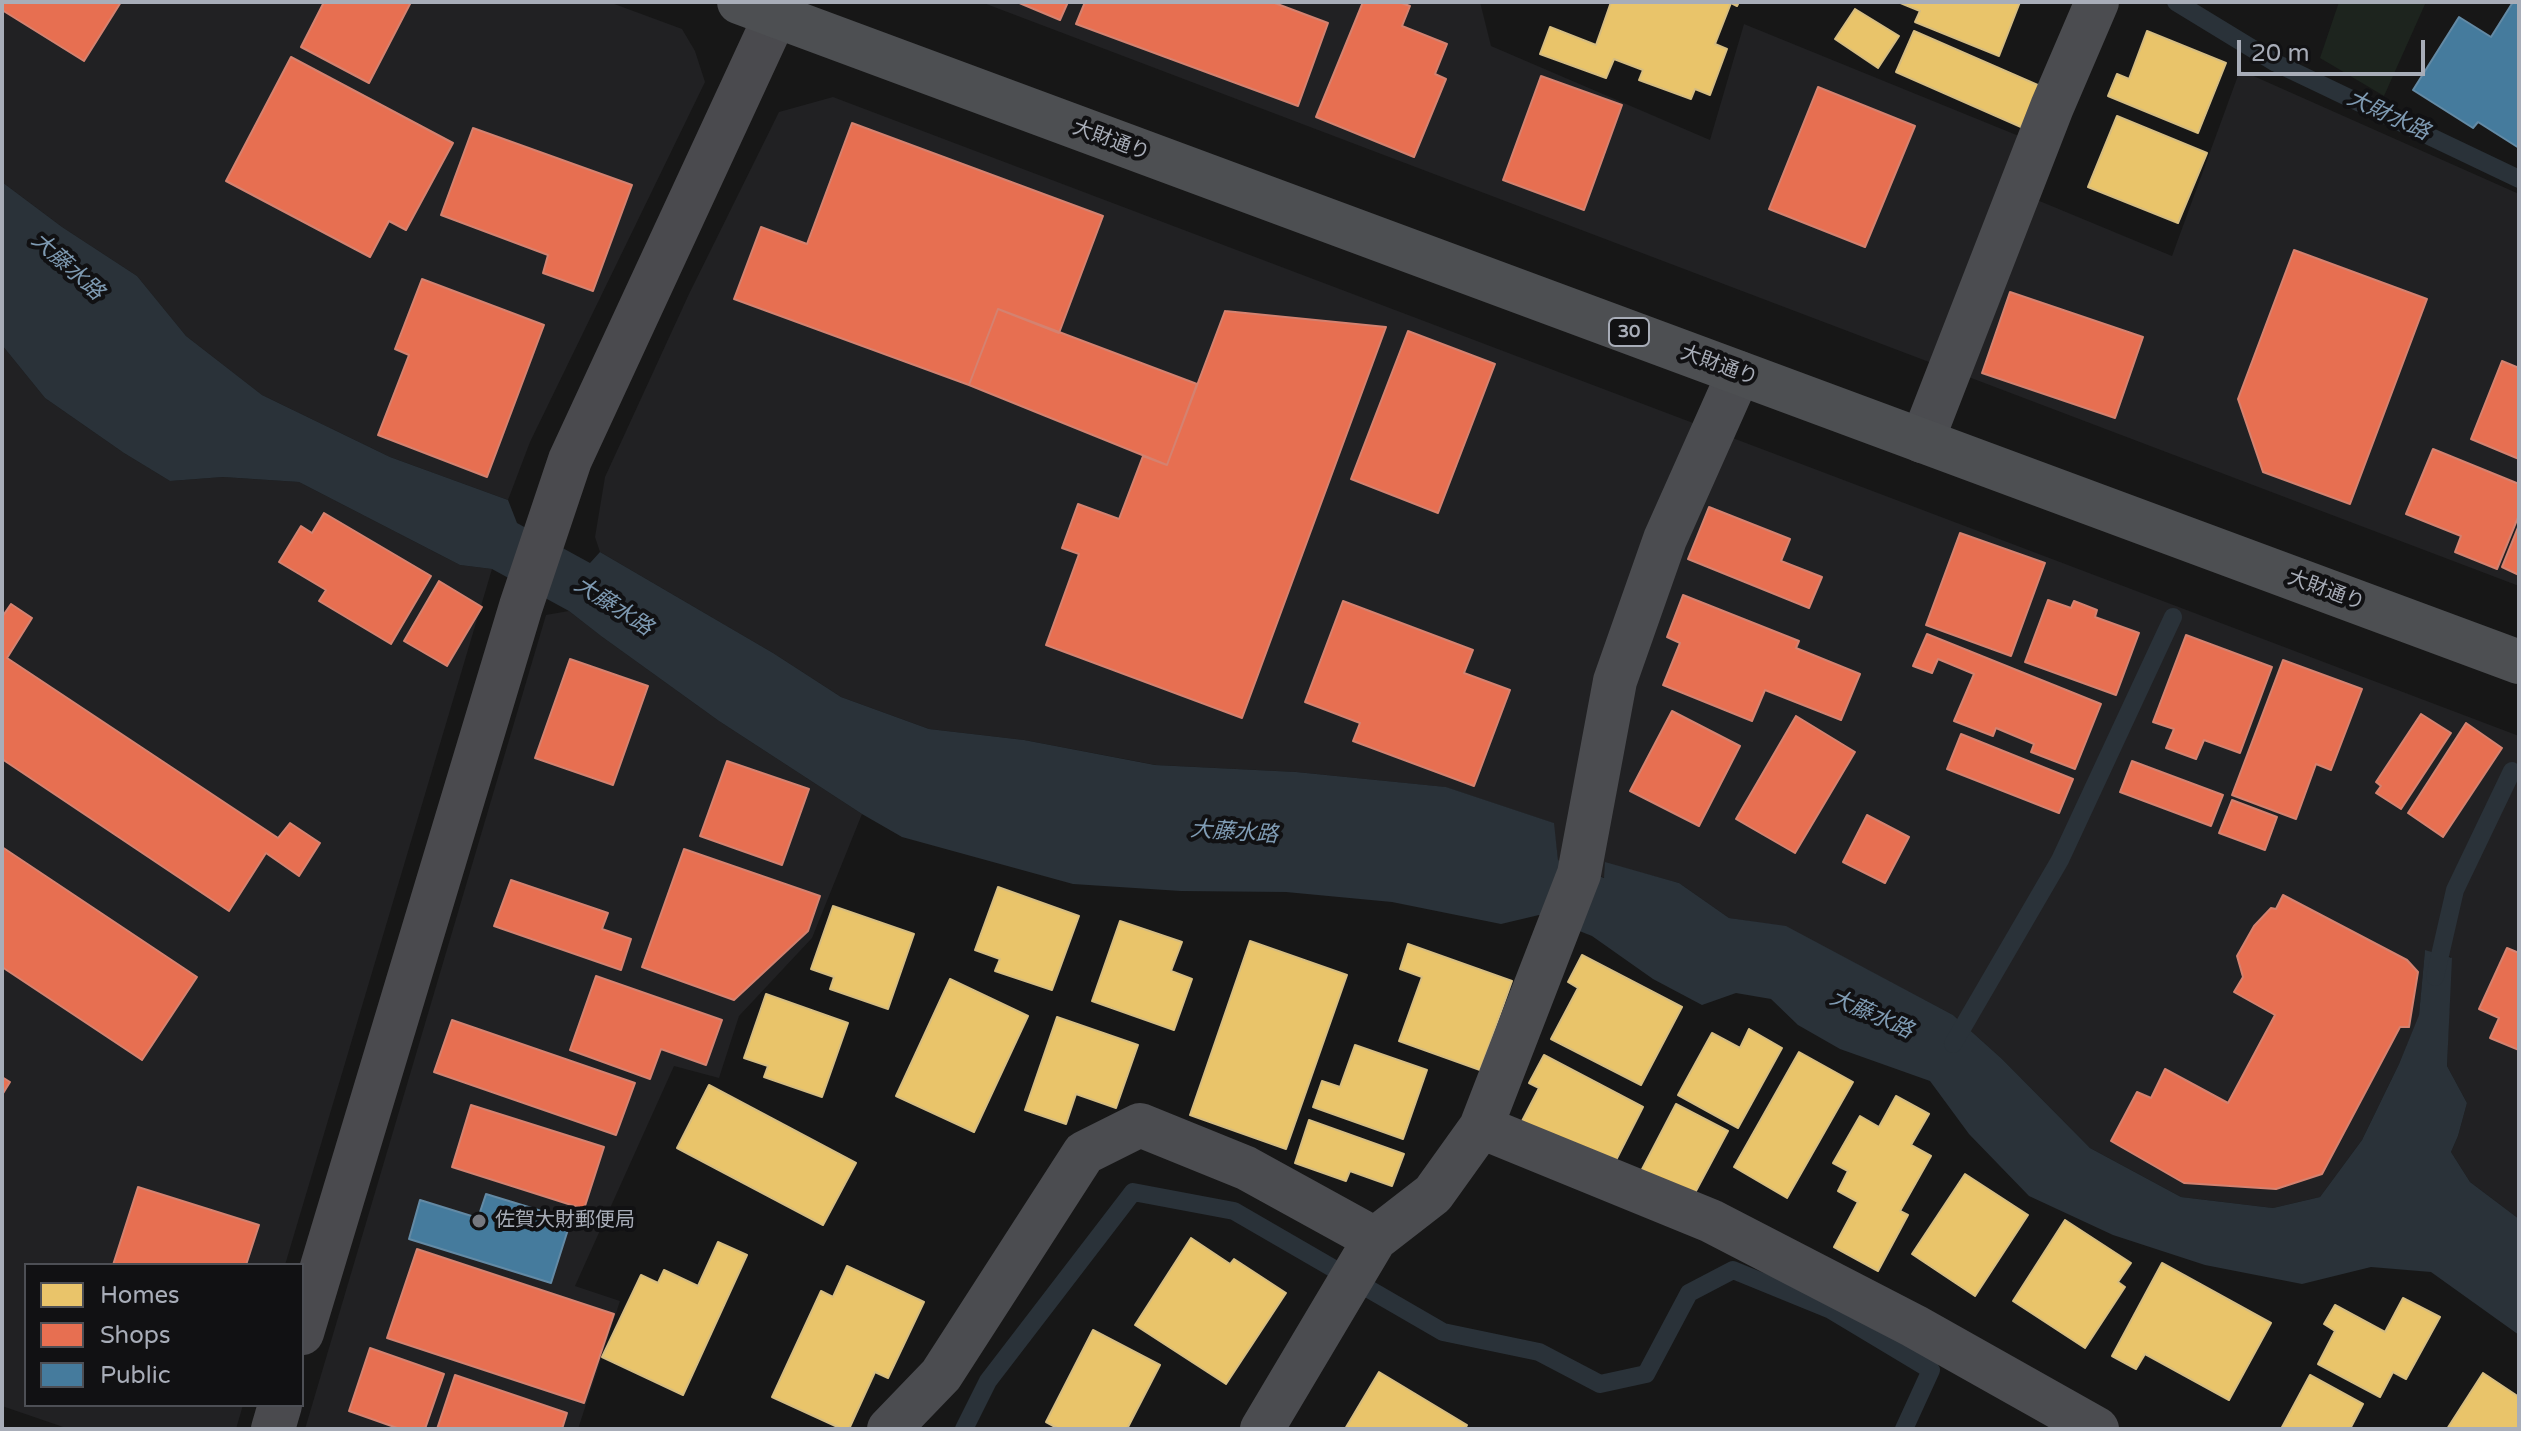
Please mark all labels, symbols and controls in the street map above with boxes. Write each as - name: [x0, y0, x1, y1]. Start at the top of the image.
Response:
- scale bar: [2241, 24, 2429, 74]
- text: 20 m: [2251, 39, 2309, 68]
- water label: 大財水路: [2343, 85, 2433, 147]
- street label: 大財通り: [1069, 116, 1153, 166]
- water label: 大藤水路: [25, 228, 109, 306]
- road number: 30: [1609, 318, 1649, 346]
- street label: 大財通り: [1677, 341, 1761, 391]
- street label: 大財通り: [2284, 566, 2368, 616]
- water label: 大藤水路: [569, 572, 657, 642]
- water label: 大藤水路: [1189, 817, 1279, 849]
- water label: 大藤水路: [1825, 985, 1917, 1045]
- place label: 佐賀大財郵便局: [495, 1209, 635, 1233]
- marker: 佐賀大財郵便局: [470, 1212, 488, 1230]
- legend: [24, 1263, 304, 1407]
- text: Homes: [100, 1281, 180, 1310]
- text: Shops: [100, 1321, 170, 1350]
- text: Public: [100, 1361, 170, 1390]

